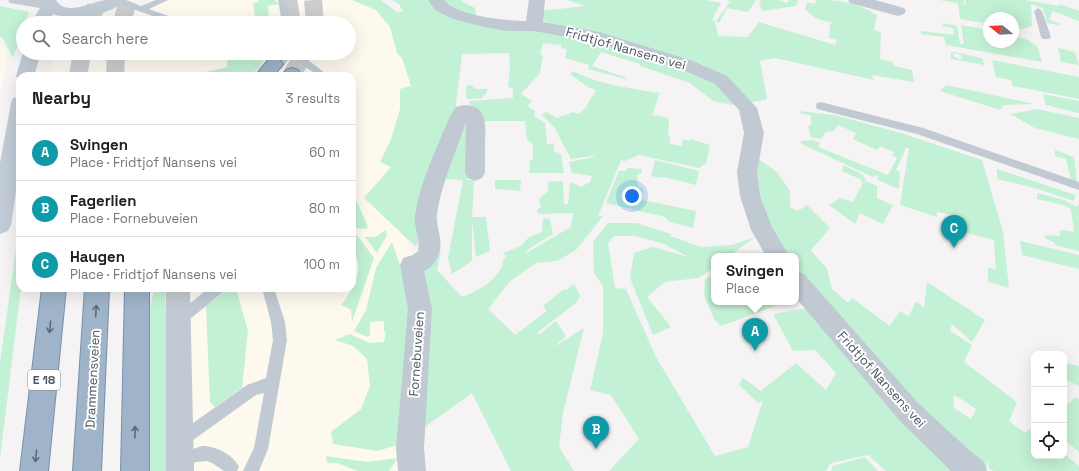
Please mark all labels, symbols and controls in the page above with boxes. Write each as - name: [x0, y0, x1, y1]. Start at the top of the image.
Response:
- north arrow: [983, 12, 1019, 48]
- search box: [16, 16, 356, 60]
- street label: Fridtjof Nansens vei: [564, 23, 688, 74]
- icon: search: [30, 27, 52, 49]
- text: Search here: [62, 29, 148, 48]
- text: Nearby: [32, 87, 91, 109]
- text: 3 results: [286, 90, 340, 107]
- text: Svingen: [70, 135, 128, 154]
- text: A: [41, 144, 49, 161]
- text: 60 m: [309, 144, 340, 161]
- text: Place · Fridtjof Nansens vei: [70, 154, 237, 171]
- your location: [622, 186, 642, 206]
- text: Fagerlien: [70, 191, 136, 210]
- text: B: [41, 200, 49, 217]
- text: 80 m: [309, 200, 340, 217]
- text: Place · Fornebuveien: [70, 210, 198, 227]
- pin: C: [941, 215, 967, 248]
- text: Haugen: [70, 247, 125, 266]
- popup: [711, 253, 799, 305]
- text: C: [41, 256, 49, 273]
- text: 100 m: [303, 256, 340, 273]
- text: Svingen: [726, 261, 784, 280]
- text: Place · Fridtjof Nansens vei: [70, 266, 237, 283]
- text: Place: [726, 280, 760, 297]
- one-way arrow: [92, 305, 99, 318]
- street label: Fornebuveien: [405, 311, 428, 397]
- pin: A: [742, 318, 768, 351]
- one-way arrow: [46, 320, 54, 333]
- street label: Fridtjof Nansens vei: [834, 328, 929, 431]
- street label: Drammensveien: [81, 329, 104, 429]
- map controls: [1031, 351, 1067, 459]
- button: +: [1031, 351, 1067, 387]
- road number: E 18: [28, 370, 60, 390]
- button: −: [1031, 387, 1067, 423]
- pin: B: [583, 416, 609, 449]
- button: locate: [1031, 423, 1067, 459]
- one-way arrow: [131, 426, 139, 439]
- one-way arrow: [32, 449, 40, 462]

